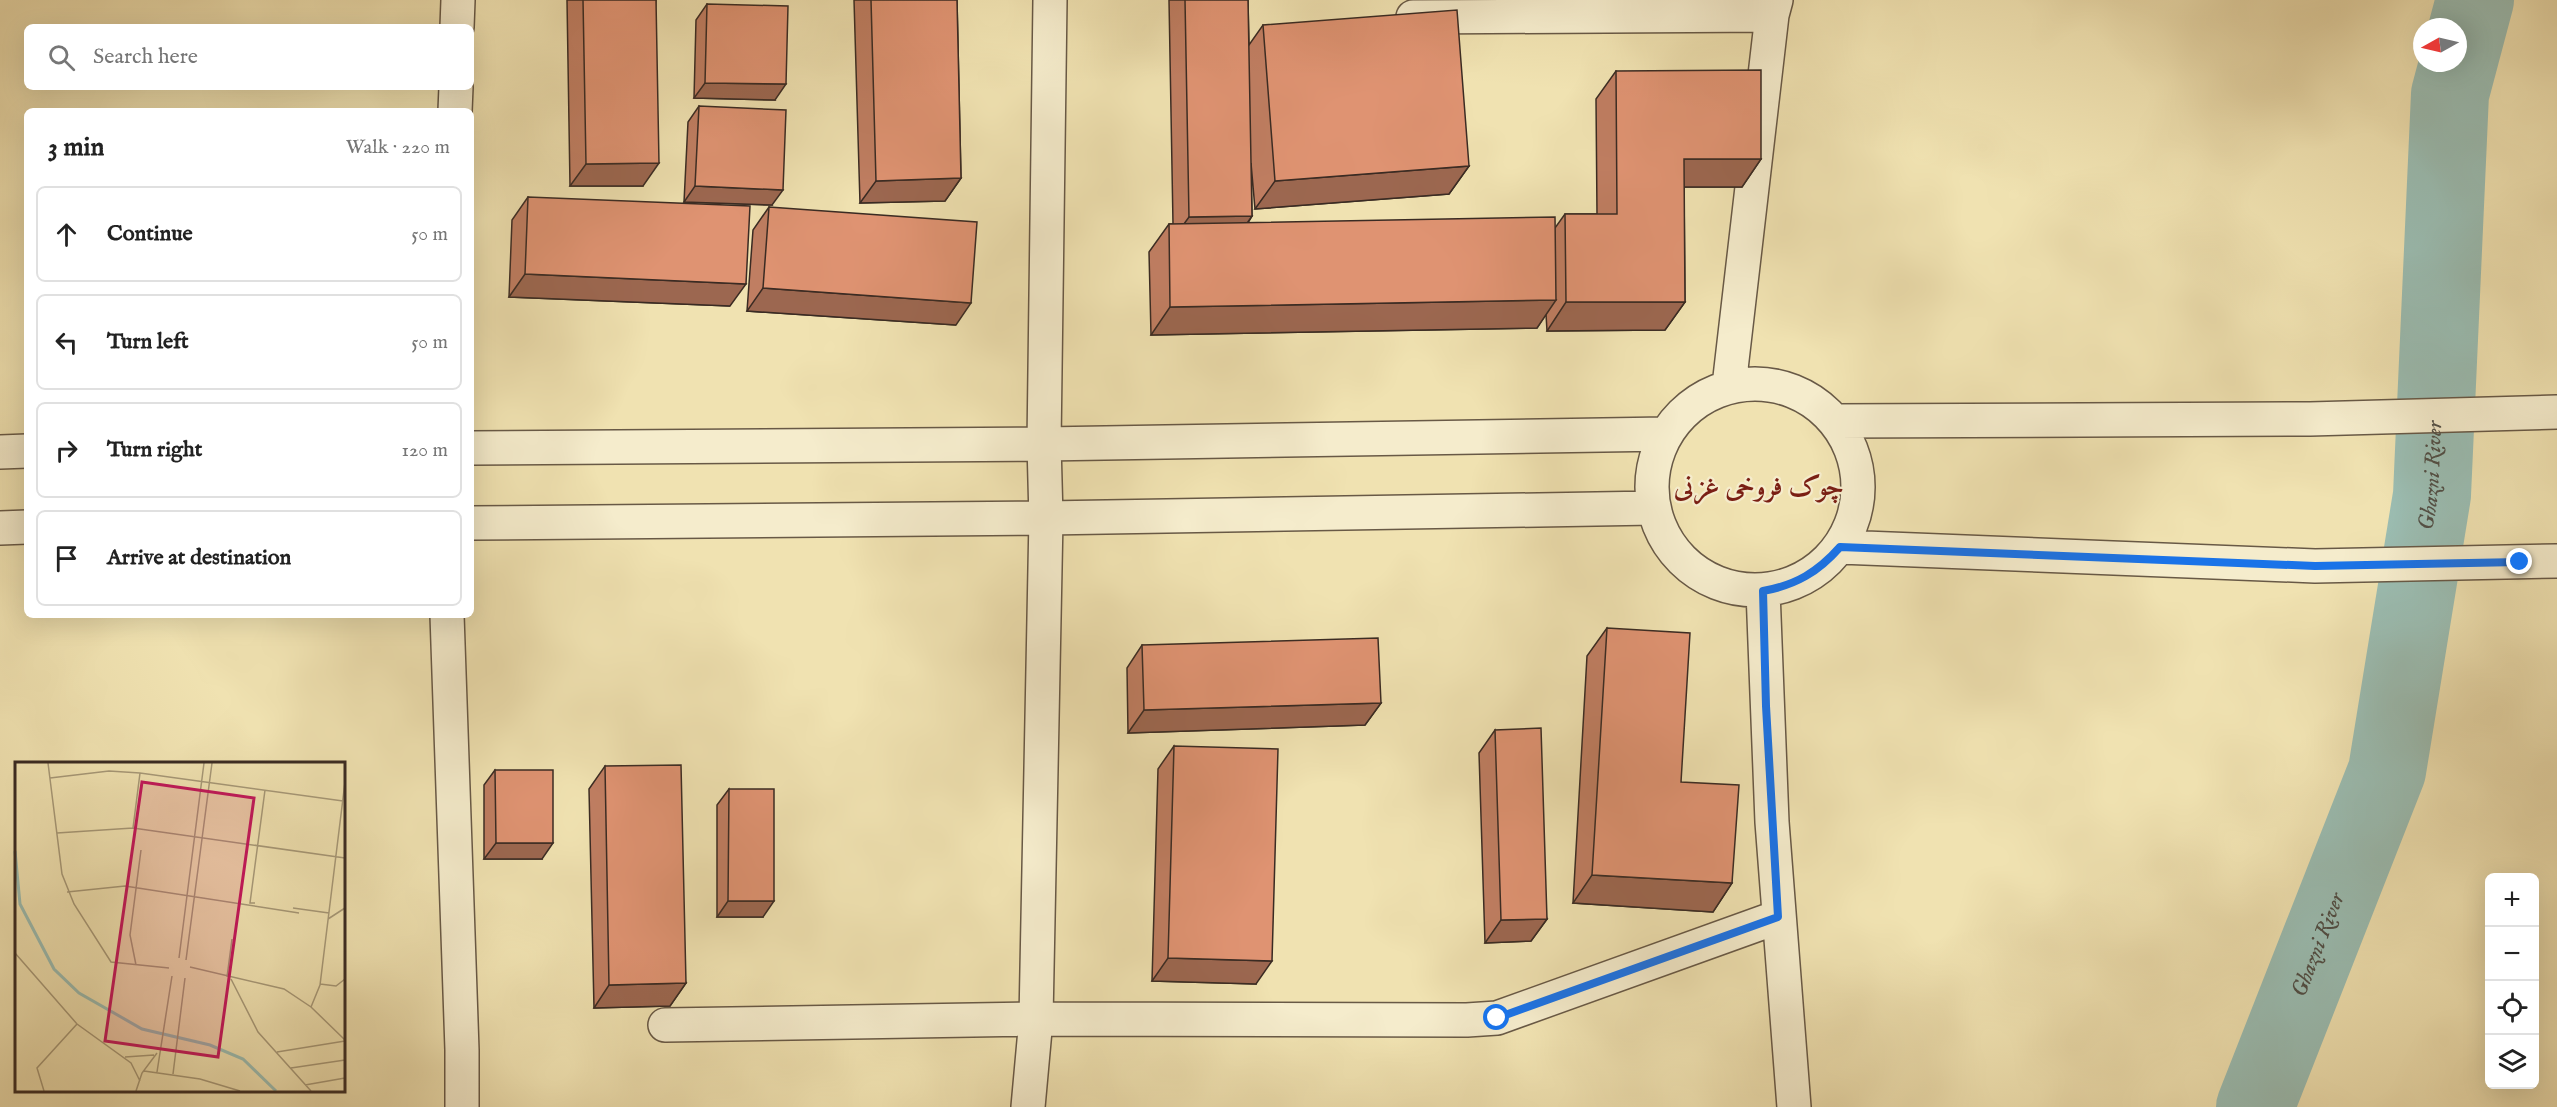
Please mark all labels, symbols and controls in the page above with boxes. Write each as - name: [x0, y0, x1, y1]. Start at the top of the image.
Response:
- north arrow: [2413, 18, 2467, 72]
- search box: [24, 24, 474, 90]
- icon: search: [45, 41, 78, 74]
- text: Search here: [93, 43, 198, 71]
- text: 3 min: [48, 131, 104, 164]
- text: Walk · 220 m: [346, 135, 450, 160]
- icon: ahead: [50, 218, 83, 251]
- text: Continue: [107, 220, 193, 248]
- text: 50 m: [411, 222, 448, 247]
- icon: left: [50, 326, 83, 359]
- text: Turn left: [107, 328, 189, 356]
- text: 50 m: [411, 330, 448, 355]
- water label: Ghazni River: [2412, 419, 2449, 532]
- icon: right: [50, 434, 83, 467]
- text: Turn right: [107, 436, 202, 464]
- text: 120 m: [402, 438, 448, 463]
- district label: چوک فروخی غزنی: [1673, 471, 1844, 505]
- icon: arrive: [50, 542, 83, 575]
- text: Arrive at destination: [107, 544, 291, 572]
- route end: [2506, 548, 2532, 574]
- inset map: [15, 762, 345, 1092]
- map controls: [2485, 873, 2539, 1089]
- button: +: [2485, 873, 2539, 927]
- water label: Ghazni River: [2286, 888, 2352, 1001]
- button: −: [2485, 927, 2539, 981]
- button: locate: [2485, 981, 2539, 1035]
- route start: [1483, 1004, 1509, 1030]
- button: layers: [2485, 1035, 2539, 1089]

